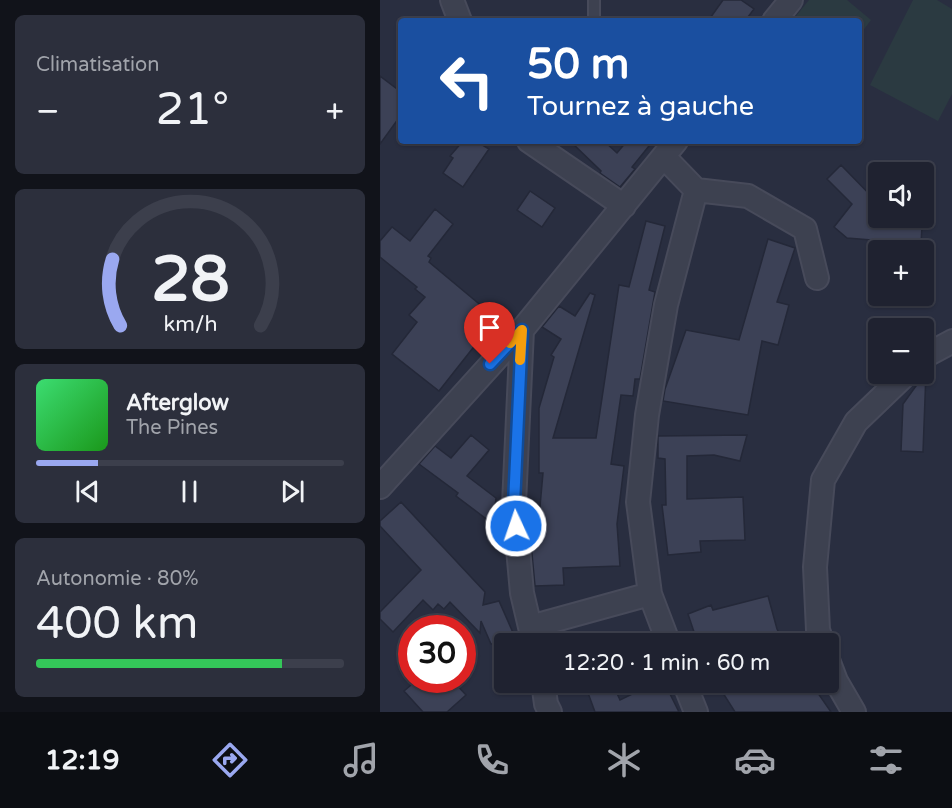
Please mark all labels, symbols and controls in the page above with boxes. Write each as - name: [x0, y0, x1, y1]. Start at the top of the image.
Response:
- text: 50 m: [527, 39, 629, 90]
- icon: left: [428, 42, 506, 120]
- text: Climatisation: [36, 53, 159, 77]
- text: 21°: [156, 83, 229, 137]
- text: Tournez à gauche: [527, 90, 754, 123]
- text: −: [36, 92, 60, 131]
- text: +: [325, 92, 344, 131]
- map controls: [868, 162, 934, 384]
- button: sound: [868, 162, 934, 228]
- button: +: [868, 240, 934, 306]
- text: 28: [151, 243, 229, 318]
- pin: [464, 302, 515, 364]
- text: km/h: [163, 311, 217, 337]
- icon: arrive: [473, 311, 506, 344]
- button: −: [868, 318, 934, 384]
- text: Afterglow: [126, 390, 229, 416]
- text: The Pines: [126, 416, 218, 440]
- icon: previous: [71, 475, 104, 508]
- icon: pause: [173, 475, 206, 508]
- icon: next: [276, 475, 309, 508]
- position arrow: [484, 494, 548, 558]
- text: Autonomie · 80%: [36, 567, 198, 591]
- text: 400 km: [36, 597, 198, 651]
- speed limit sign: 30: [398, 615, 476, 693]
- text: 12:20 · 1 min · 60 m: [563, 650, 770, 676]
- icon: directions: [209, 739, 251, 781]
- icon: music: [340, 739, 382, 781]
- icon: phone: [471, 739, 513, 781]
- icon: climate: [603, 739, 645, 781]
- icon: car: [734, 739, 776, 781]
- icon: filters: [865, 739, 907, 781]
- text: 12:19: [45, 744, 120, 777]

